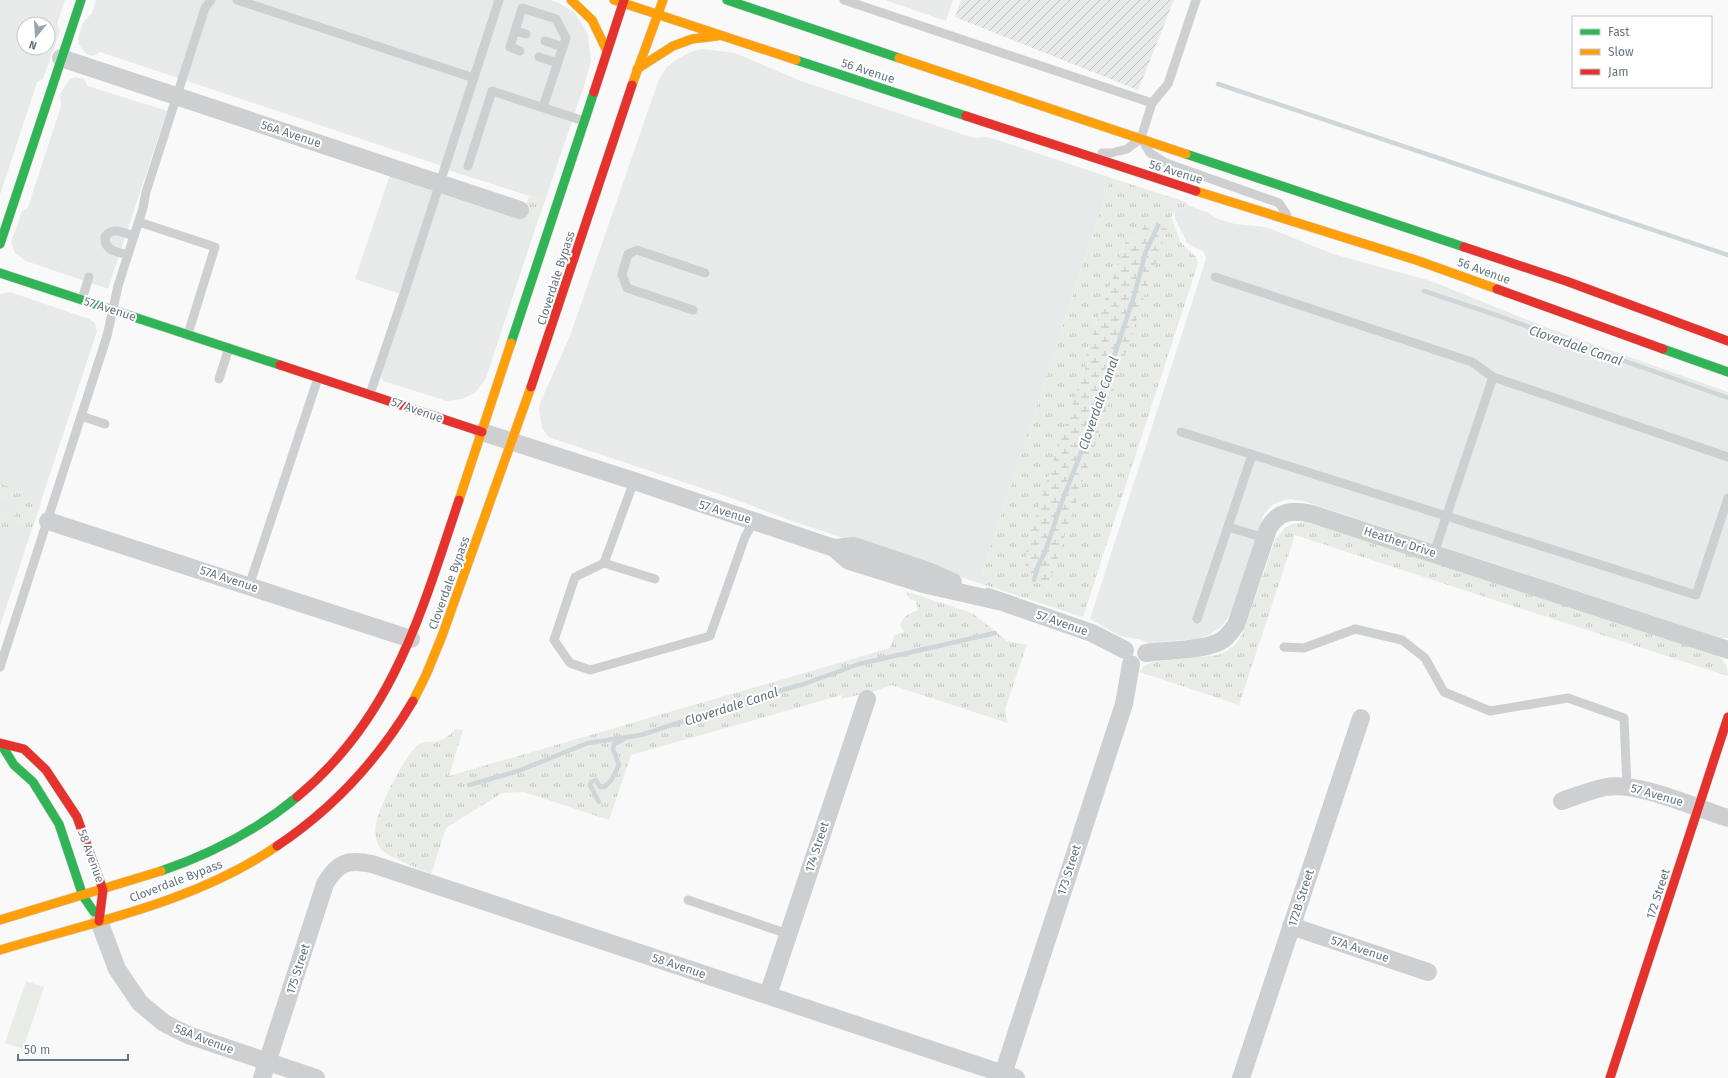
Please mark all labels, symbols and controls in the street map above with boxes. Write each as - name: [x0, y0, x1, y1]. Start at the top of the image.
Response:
- north arrow: [16, 16, 56, 56]
- legend: [1572, 16, 1712, 88]
- text: Fast: [1608, 25, 1630, 39]
- text: N: [28, 38, 39, 52]
- text: Slow: [1608, 45, 1634, 59]
- street label: 56 Avenue: [839, 56, 897, 86]
- text: Jam: [1608, 65, 1628, 79]
- street label: 56A Avenue: [259, 118, 323, 150]
- street label: 56 Avenue: [1147, 157, 1205, 187]
- street label: Cloverdale Bypass: [534, 229, 578, 327]
- street label: 56 Avenue: [1456, 255, 1512, 287]
- street label: 57 Avenue: [82, 294, 138, 324]
- water label: Cloverdale Canal: [1527, 322, 1625, 369]
- water label: Cloverdale Canal: [1075, 354, 1122, 452]
- street label: 57 Avenue: [389, 395, 445, 425]
- street label: 57 Avenue: [697, 497, 753, 527]
- street label: Heather Drive: [1362, 524, 1438, 560]
- street label: Cloverdale Bypass: [426, 534, 472, 632]
- street label: 57A Avenue: [198, 563, 260, 595]
- street label: 57 Avenue: [1034, 608, 1090, 638]
- water label: Cloverdale Canal: [682, 684, 780, 729]
- street label: 57 Avenue: [1629, 781, 1685, 809]
- street label: 174 Street: [802, 819, 832, 874]
- street label: 58 Avenue: [75, 827, 107, 885]
- street label: 173 Street: [1054, 842, 1084, 897]
- street label: Cloverdale Bypass: [128, 857, 225, 905]
- street label: 172 Street: [1643, 866, 1673, 921]
- street label: 172B Street: [1285, 867, 1317, 928]
- street label: 57A Avenue: [1329, 933, 1391, 965]
- street label: 175 Street: [283, 941, 313, 996]
- street label: 58 Avenue: [650, 951, 708, 981]
- street label: 58A Avenue: [172, 1021, 236, 1057]
- scale bar: [18, 1036, 128, 1062]
- text: 50 m: [24, 1043, 50, 1057]

